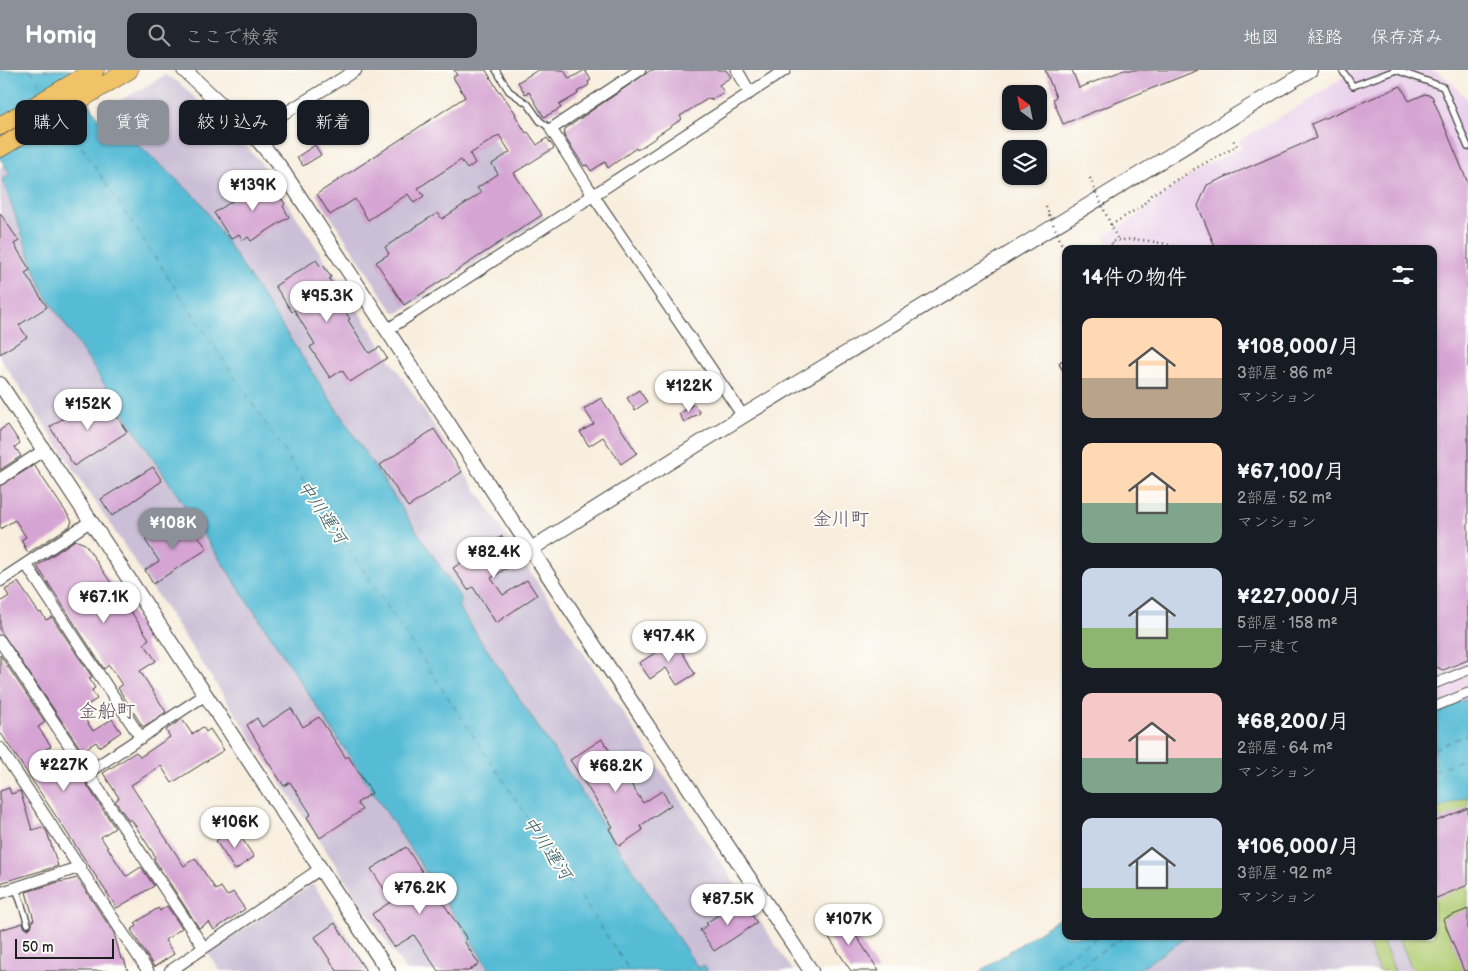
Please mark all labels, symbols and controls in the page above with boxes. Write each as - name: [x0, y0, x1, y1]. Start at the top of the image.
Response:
- search box: [127, 13, 477, 58]
- text: Homiq: [25, 21, 97, 50]
- icon: search: [145, 21, 173, 49]
- text: ここで検索: [185, 26, 280, 49]
- text: 地図: [1243, 27, 1279, 48]
- text: 経路: [1307, 27, 1343, 48]
- text: 保存済み: [1371, 27, 1443, 48]
- north arrow: [1002, 85, 1048, 130]
- map controls: [1002, 85, 1047, 185]
- chip: 購入: [15, 100, 87, 145]
- chip: 賃貸: [97, 100, 169, 145]
- chip: 絞り込み: [179, 100, 287, 145]
- chip: 新着: [297, 100, 369, 145]
- button: layers: [1002, 140, 1047, 185]
- pin: ¥139K: [218, 170, 288, 212]
- text: ¥139K: [230, 176, 276, 195]
- icon: filters: [1389, 261, 1417, 289]
- text: 14件の物件: [1082, 265, 1187, 290]
- pin: ¥95.3K: [286, 280, 368, 323]
- text: ¥95.3K: [301, 287, 353, 306]
- text: ¥108,000/月: [1237, 334, 1359, 359]
- icon: home: [1122, 338, 1182, 398]
- text: 3部屋 · 86 m²: [1237, 364, 1333, 383]
- pin: ¥122K: [654, 370, 724, 413]
- text: ¥122K: [666, 377, 712, 396]
- pin: ¥152K: [53, 388, 123, 431]
- text: マンション: [1237, 388, 1316, 407]
- text: ¥152K: [65, 395, 111, 414]
- text: ¥67,100/月: [1237, 459, 1345, 484]
- icon: home: [1122, 463, 1182, 523]
- water label: 中川運河: [293, 476, 353, 550]
- text: 2部屋 · 52 m²: [1237, 489, 1332, 508]
- pin: ¥108K: [138, 508, 208, 550]
- district label: 金川町: [812, 508, 870, 531]
- text: マンション: [1237, 513, 1316, 532]
- text: ¥108K: [149, 514, 197, 533]
- pin: ¥82.4K: [453, 536, 535, 579]
- text: ¥82.4K: [468, 543, 520, 562]
- pin: ¥67.1K: [63, 582, 145, 624]
- text: ¥227,000/月: [1237, 584, 1361, 609]
- text: ¥67.1K: [79, 588, 129, 607]
- icon: home: [1122, 588, 1182, 648]
- text: 5部屋 · 158 m²: [1237, 614, 1338, 633]
- pin: ¥97.4K: [628, 620, 710, 663]
- text: ¥97.4K: [643, 627, 695, 646]
- text: 一戸建て: [1237, 638, 1301, 657]
- district label: 金船町: [78, 700, 136, 723]
- text: ¥68,200/月: [1237, 709, 1349, 734]
- icon: home: [1122, 713, 1182, 773]
- text: 2部屋 · 64 m²: [1237, 739, 1333, 758]
- pin: ¥227K: [29, 750, 99, 792]
- pin: ¥68.2K: [575, 750, 657, 793]
- text: ¥227K: [40, 756, 88, 775]
- text: ¥68.2K: [589, 757, 643, 776]
- text: マンション: [1237, 763, 1316, 782]
- pin: ¥106K: [200, 806, 270, 849]
- water label: 中川運河: [518, 812, 578, 886]
- text: ¥106K: [211, 813, 259, 832]
- text: ¥106,000/月: [1237, 834, 1360, 859]
- icon: home: [1122, 838, 1182, 898]
- text: 3部屋 · 92 m²: [1237, 864, 1332, 883]
- pin: ¥76.2K: [379, 872, 461, 915]
- text: ¥76.2K: [394, 879, 446, 898]
- pin: ¥87.5K: [687, 884, 769, 926]
- text: マンション: [1237, 888, 1316, 907]
- text: ¥87.5K: [702, 890, 754, 909]
- pin: ¥107K: [814, 904, 884, 946]
- text: ¥107K: [826, 910, 872, 929]
- scale bar: [15, 936, 114, 959]
- text: 50 m: [22, 939, 54, 956]

